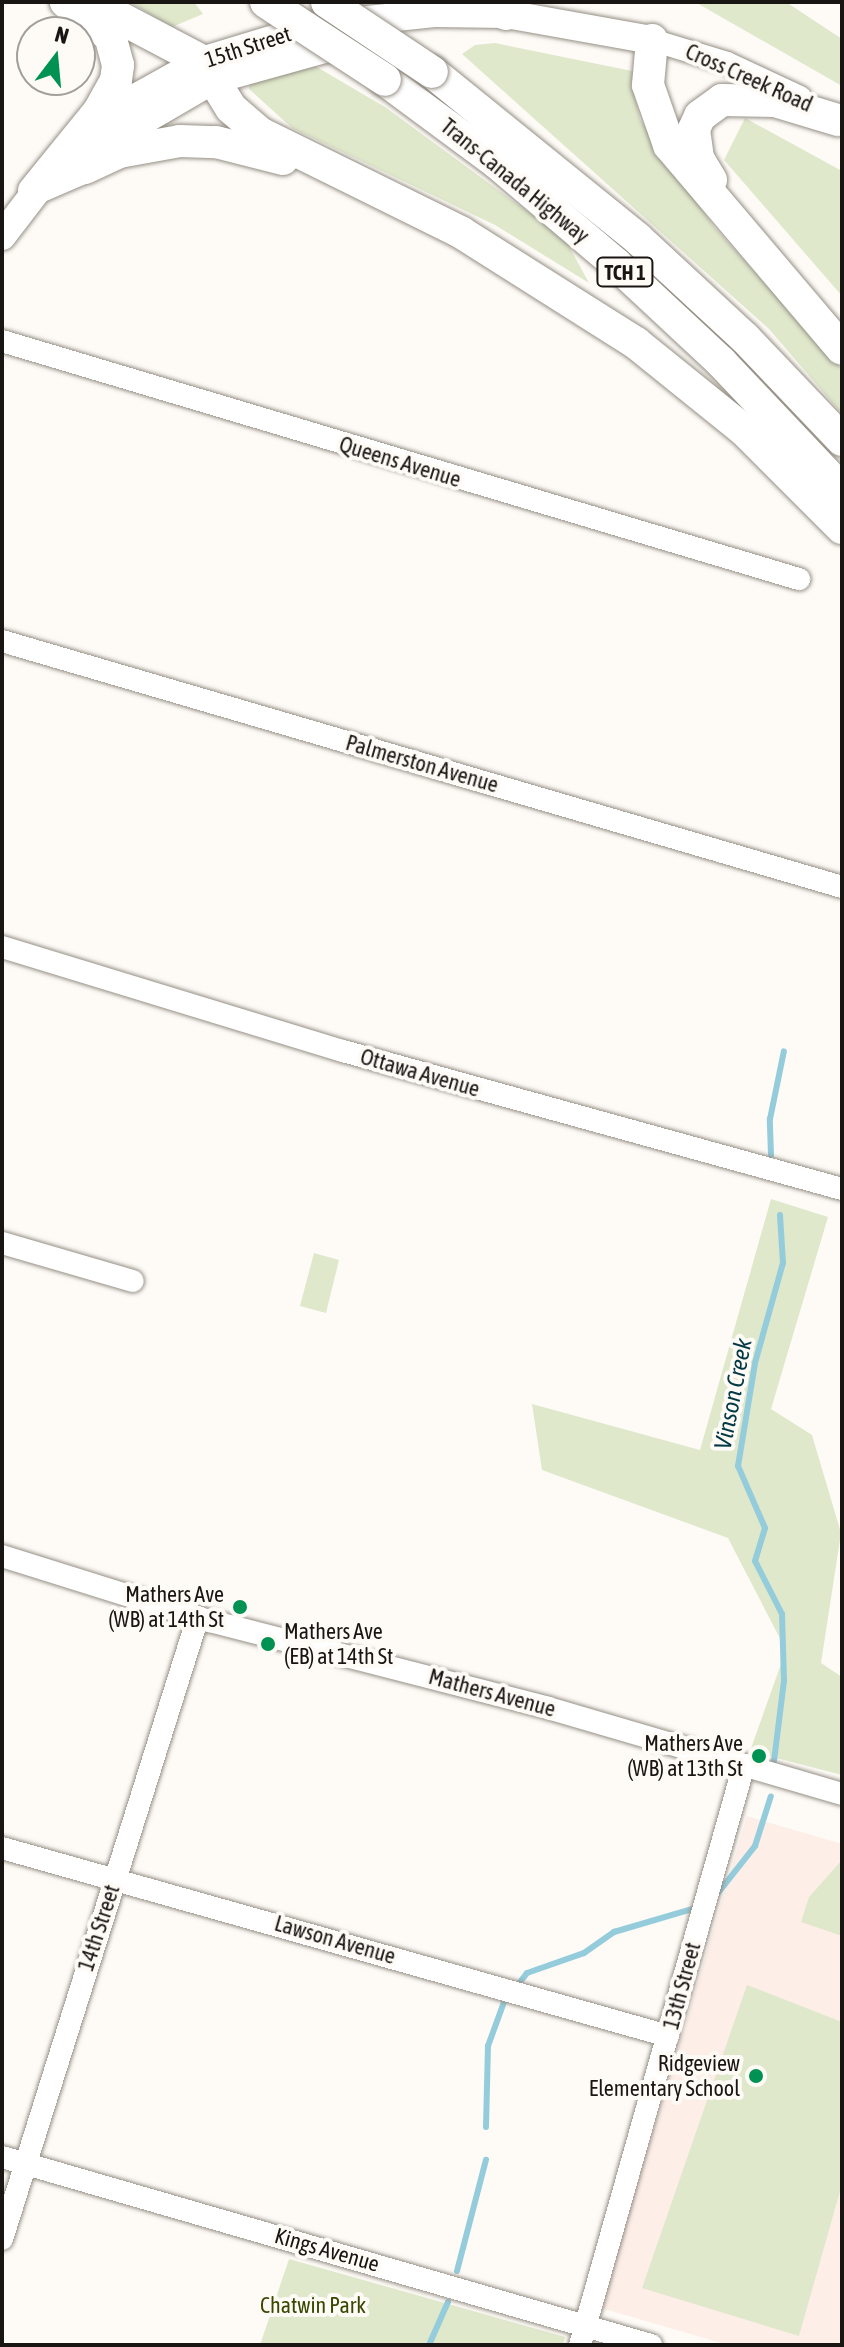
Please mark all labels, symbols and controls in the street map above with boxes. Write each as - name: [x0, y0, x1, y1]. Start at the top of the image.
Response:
- north arrow: [16, 16, 96, 96]
- text: N: [52, 21, 72, 49]
- street label: 15th Street: [202, 21, 294, 73]
- street label: Cross Creek Road: [681, 38, 817, 118]
- street label: Trans-Canada Highway: [435, 113, 595, 249]
- road number: TCH 1: [595, 256, 655, 288]
- street label: Queens Avenue: [336, 431, 464, 493]
- street label: Palmerston Avenue: [343, 730, 501, 798]
- street label: Ottawa Avenue: [357, 1043, 483, 1103]
- water label: Vinson Creek: [708, 1336, 758, 1452]
- place label: Mathers Ave (WB) at 14th St: [108, 1581, 224, 1632]
- marker: Mathers Ave (WB) at 14th St: [231, 1598, 249, 1616]
- place label: Mathers Ave (EB) at 14th St: [284, 1618, 393, 1670]
- marker: Mathers Ave (EB) at 14th St: [259, 1635, 277, 1653]
- street label: Mathers Avenue: [426, 1663, 558, 1723]
- place label: Mathers Ave (WB) at 13th St: [627, 1730, 743, 1782]
- marker: Mathers Ave (WB) at 13th St: [750, 1747, 768, 1765]
- street label: 14th Street: [73, 1882, 125, 1974]
- street label: Lawson Avenue: [271, 1910, 399, 1970]
- street label: 13th Street: [658, 1940, 706, 2032]
- place label: Ridgeview Elementary School: [589, 2050, 740, 2102]
- marker: Ridgeview Elementary School: [747, 2067, 765, 2085]
- street label: Kings Avenue: [272, 2222, 382, 2278]
- park label: Chatwin Park: [260, 2293, 366, 2319]

